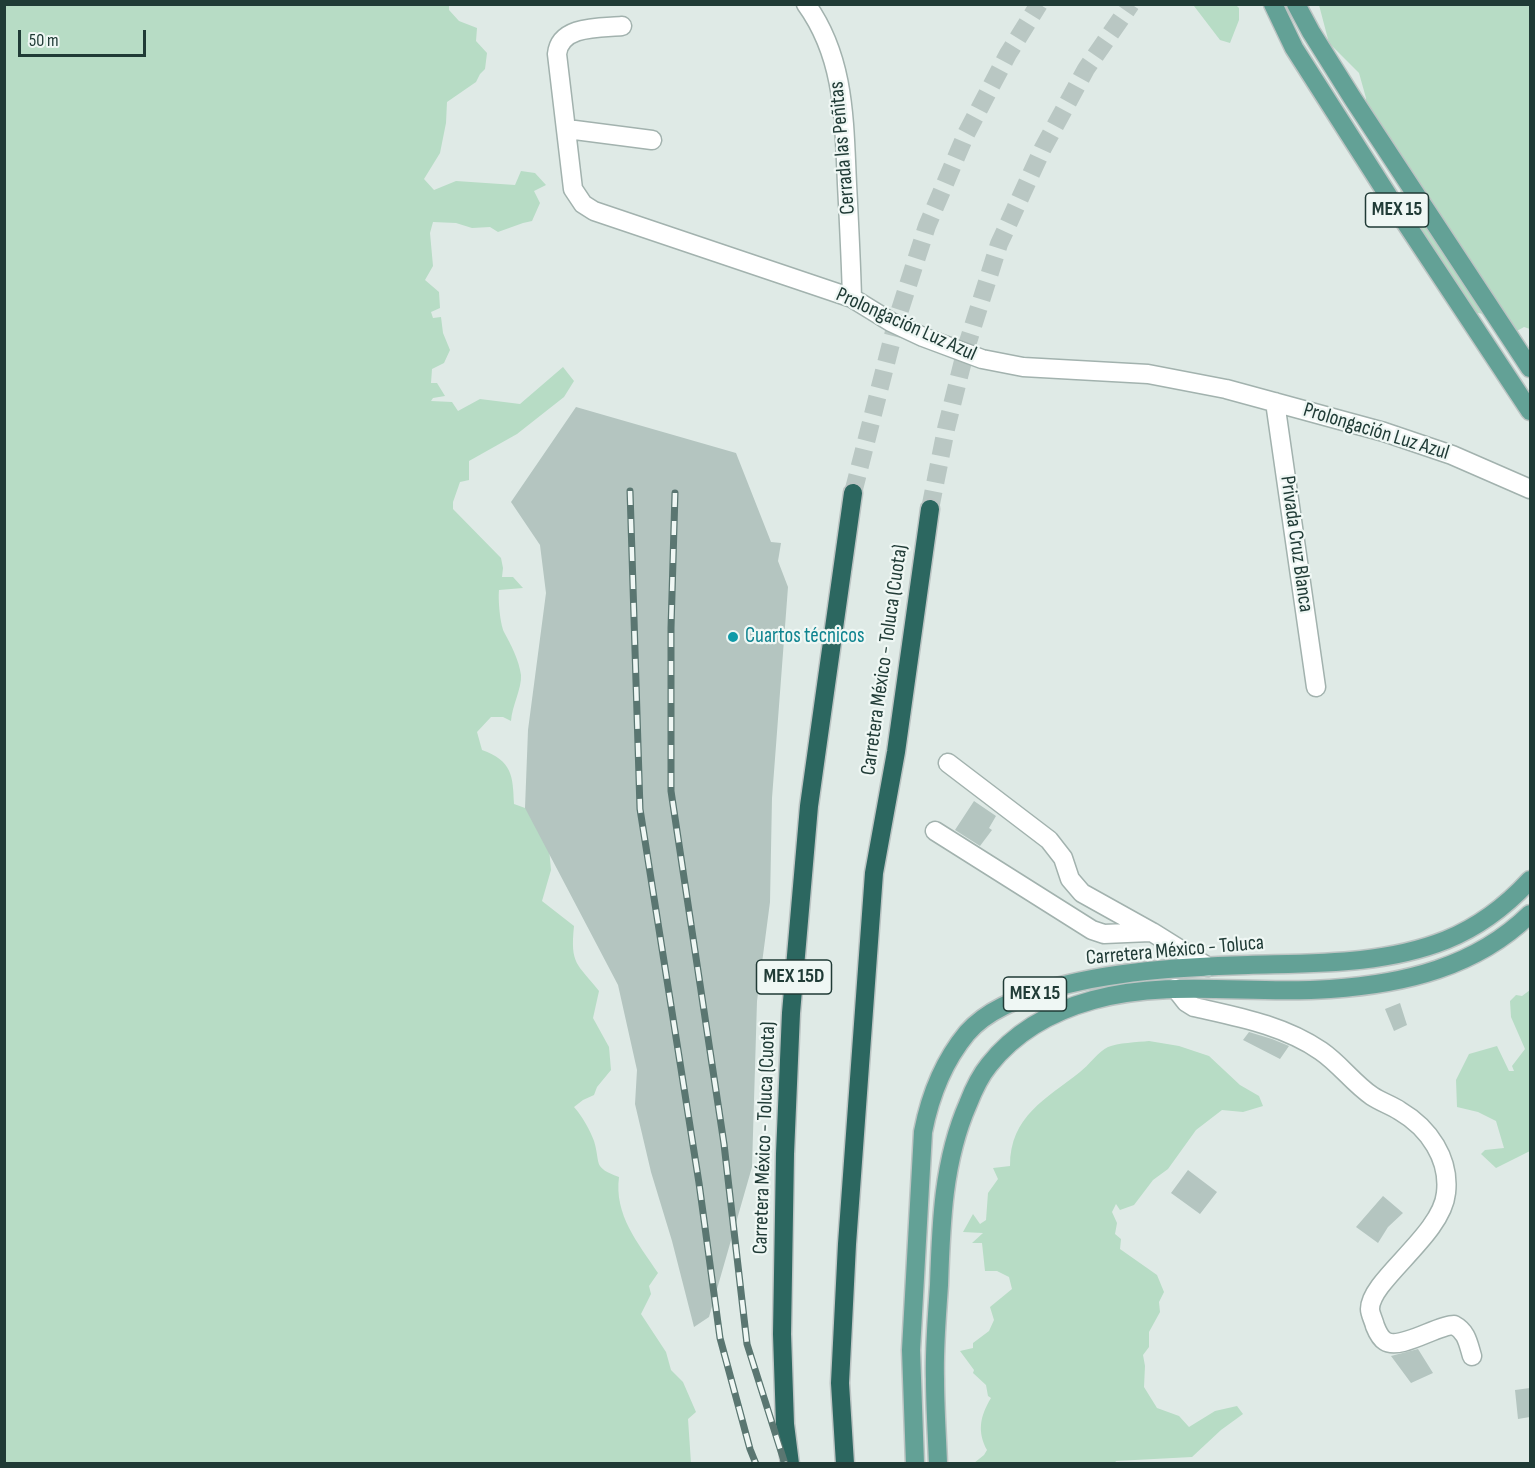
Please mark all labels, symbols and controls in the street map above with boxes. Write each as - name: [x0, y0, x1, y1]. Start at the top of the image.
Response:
- scale bar: [21, 18, 148, 56]
- text: 50 m: [29, 30, 59, 51]
- street label: Cerrada las Peñitas: [825, 80, 861, 216]
- road number: MEX 15: [1366, 193, 1428, 227]
- street label: Prolongación Luz Azul: [832, 283, 980, 367]
- street label: Prolongación Luz Azul: [1300, 398, 1452, 466]
- street label: Privada Cruz Blanca: [1274, 474, 1318, 614]
- street label: Carretera México - Toluca (Cuota): [856, 543, 914, 777]
- place label: Cuartos técnicos: [745, 624, 864, 650]
- marker: Cuartos técnicos: [726, 630, 740, 644]
- street label: Carretera México - Toluca: [1085, 931, 1265, 971]
- road number: MEX 15D: [756, 960, 832, 994]
- road number: MEX 15: [1004, 977, 1066, 1011]
- street label: Carretera México - Toluca (Cuota): [748, 1021, 782, 1255]

